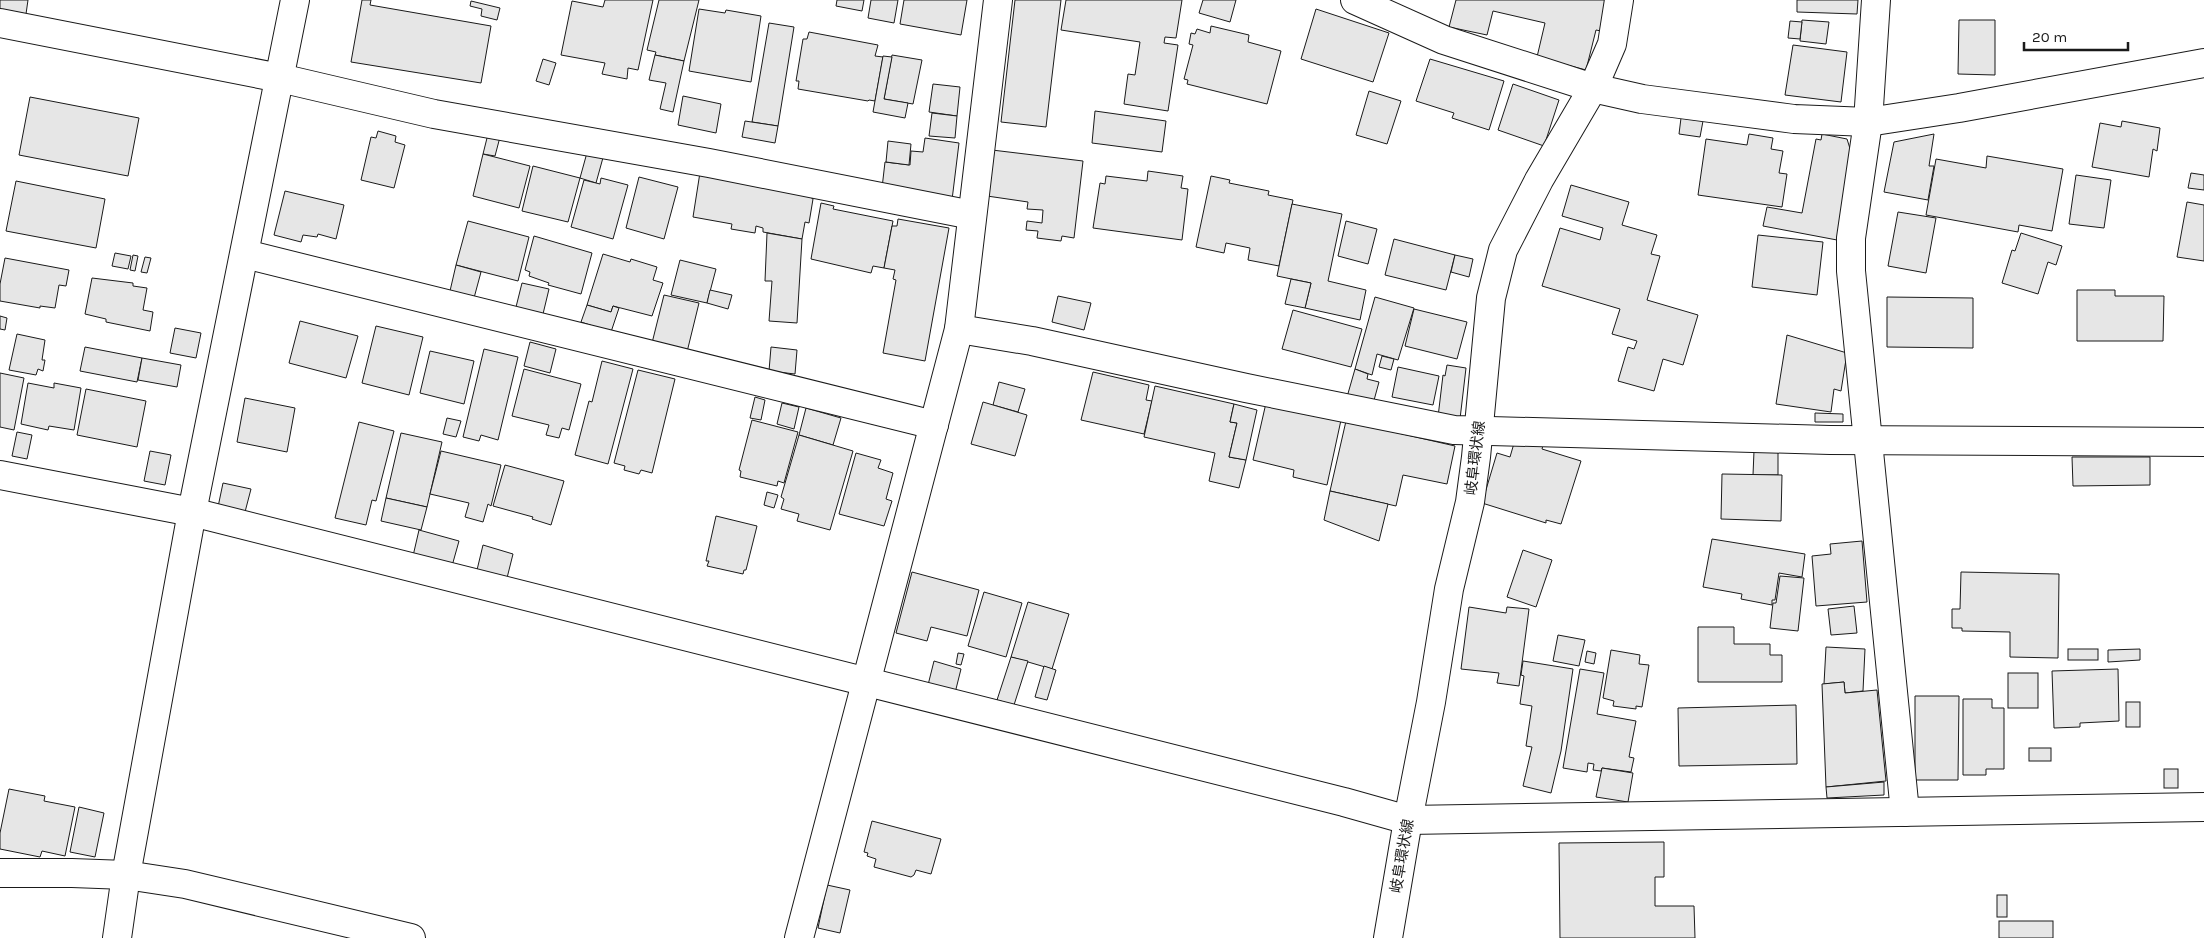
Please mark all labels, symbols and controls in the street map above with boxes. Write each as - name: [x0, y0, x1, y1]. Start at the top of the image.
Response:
- scale bar: [2024, 20, 2128, 52]
- text: 20 m: [2032, 28, 2067, 46]
- street label: 岐阜環状線: [1461, 420, 1489, 496]
- street label: 岐阜環状線: [1387, 817, 1417, 895]

